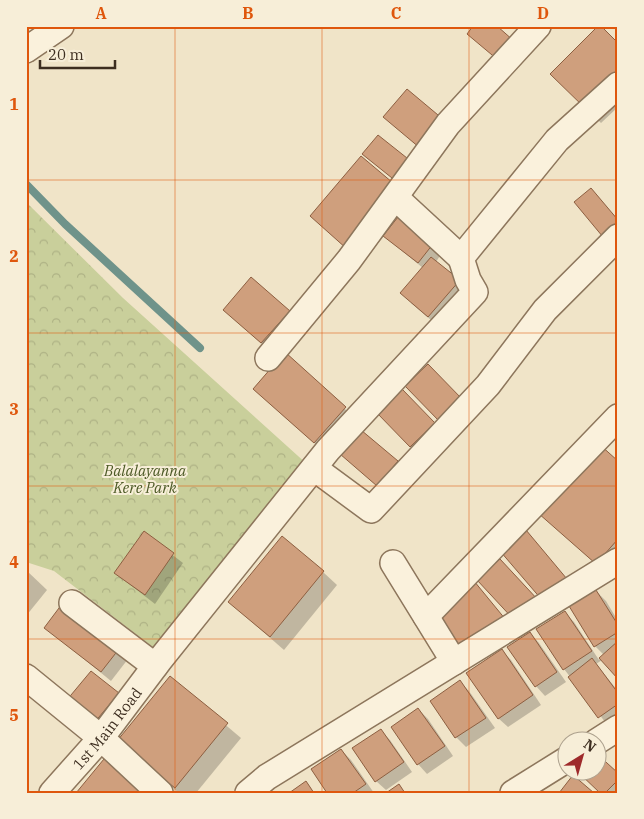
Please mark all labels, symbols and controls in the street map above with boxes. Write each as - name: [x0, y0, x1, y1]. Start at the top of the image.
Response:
- text: A: [95, 3, 107, 23]
- text: B: [242, 3, 254, 23]
- text: C: [391, 3, 401, 23]
- text: D: [537, 3, 549, 23]
- scale bar: [40, 38, 115, 70]
- text: 20 m: [48, 45, 84, 64]
- text: 1: [9, 94, 19, 114]
- text: 2: [9, 246, 19, 266]
- text: 3: [9, 399, 19, 419]
- park label: Balalayanna Kere Park: [103, 461, 187, 497]
- text: 4: [9, 552, 19, 572]
- street label: 1st Main Road: [68, 683, 145, 773]
- text: 5: [9, 705, 19, 725]
- north arrow: [556, 732, 606, 782]
- text: N: [580, 735, 600, 756]

